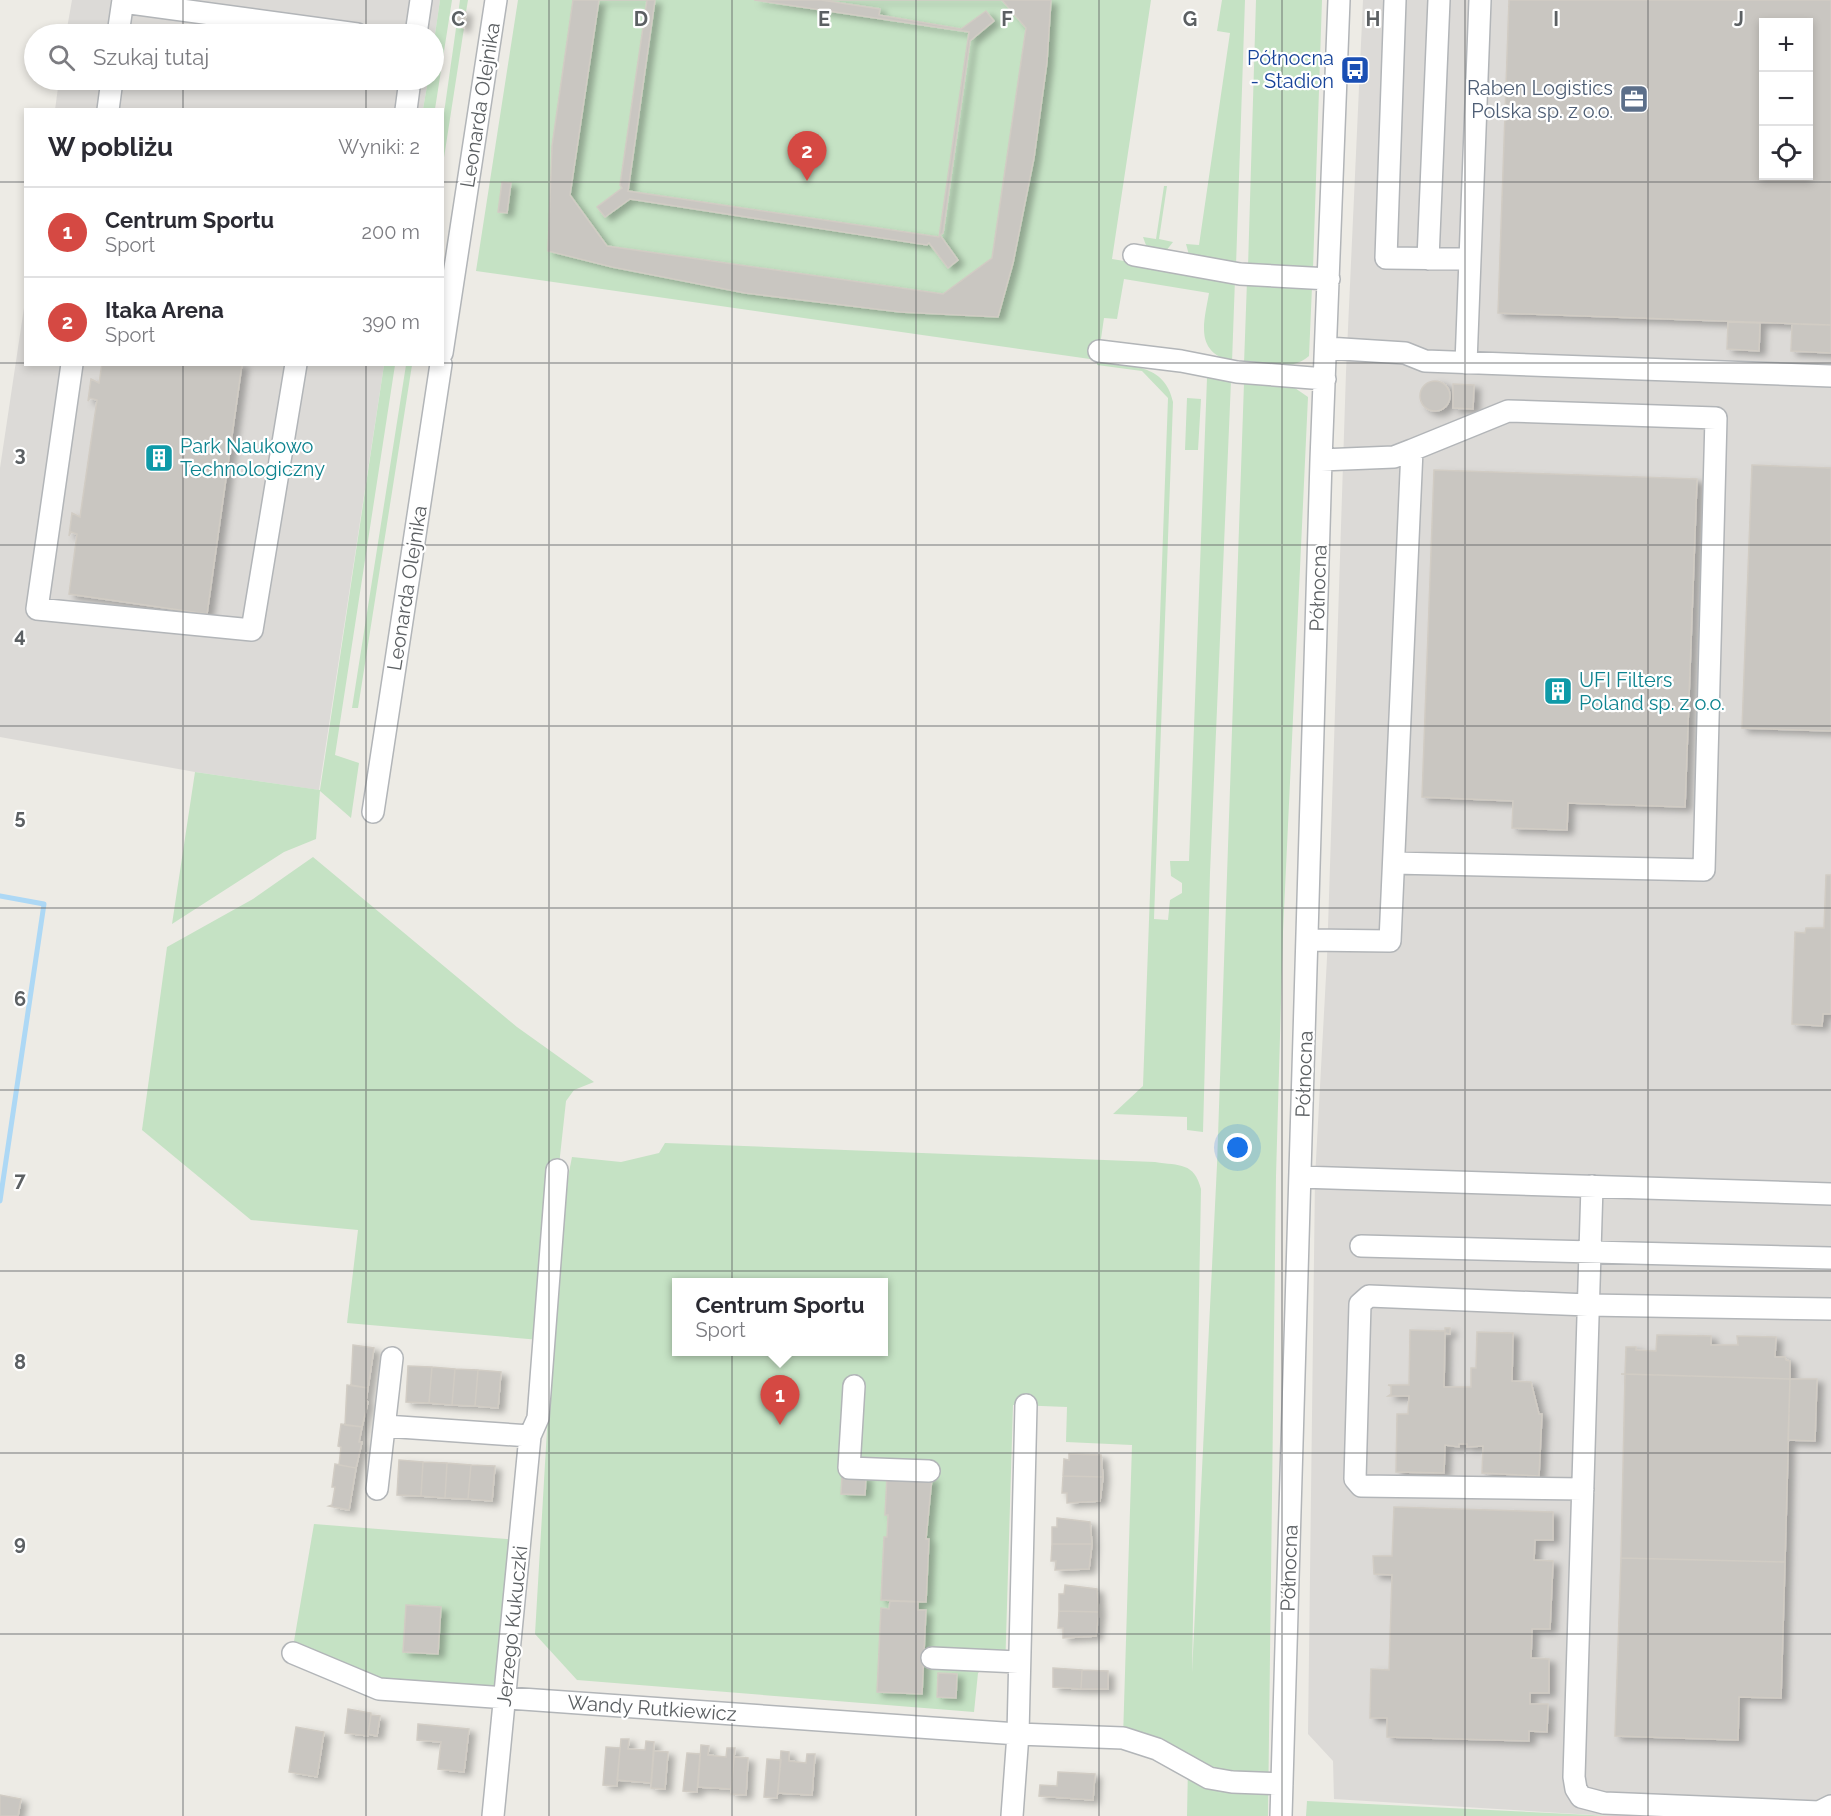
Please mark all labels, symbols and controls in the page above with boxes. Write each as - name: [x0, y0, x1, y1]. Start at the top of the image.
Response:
- text: C: [451, 7, 465, 31]
- text: D: [634, 7, 648, 31]
- text: E: [818, 7, 830, 31]
- text: F: [1001, 7, 1013, 31]
- text: G: [1183, 7, 1197, 31]
- text: H: [1366, 7, 1380, 31]
- text: I: [1553, 7, 1559, 31]
- text: J: [1734, 7, 1744, 31]
- map controls: [1759, 18, 1813, 180]
- button: +: [1759, 18, 1813, 72]
- street label: Leonarda Olejnika: [455, 21, 505, 189]
- search box: [24, 24, 444, 90]
- icon: search: [45, 41, 78, 74]
- text: Szukaj tutaj: [93, 44, 209, 70]
- place label: Północna - Stadion: [1247, 46, 1334, 93]
- bus stop icon: Północna - Stadion: [1339, 54, 1371, 86]
- button: −: [1759, 72, 1813, 126]
- place label: Raben Logistics Polska sp. z o.o.: [1467, 76, 1613, 123]
- office icon: Raben Logistics Polska sp. z o.o.: [1618, 83, 1650, 115]
- button: locate: [1759, 126, 1813, 180]
- text: W pobliżu: [48, 132, 173, 162]
- pin: 2: [788, 132, 826, 181]
- text: Wyniki: 2: [338, 135, 420, 159]
- text: Centrum Sportu: [105, 207, 274, 233]
- text: 1: [63, 220, 72, 244]
- text: 200 m: [362, 220, 420, 244]
- text: Sport: [105, 233, 155, 257]
- text: Itaka Arena: [105, 297, 224, 323]
- text: 2: [62, 310, 73, 334]
- text: 390 m: [362, 310, 420, 334]
- text: Sport: [105, 323, 155, 347]
- place label: Park Naukowo Technologiczny: [180, 434, 325, 481]
- text: 3: [14, 442, 26, 466]
- building icon: Park Naukowo Technologiczny: [143, 442, 175, 474]
- street label: Leonarda Olejnika: [382, 504, 432, 672]
- street label: Północna: [1304, 544, 1332, 632]
- text: 4: [14, 623, 26, 647]
- place label: UFI Filters Poland sp. z o.o.: [1579, 668, 1725, 715]
- building icon: UFI Filters Poland sp. z o.o.: [1542, 675, 1574, 707]
- text: 5: [14, 805, 26, 829]
- text: 6: [14, 987, 26, 1011]
- street label: Północna: [1290, 1030, 1318, 1118]
- your location: [1223, 1133, 1252, 1162]
- text: 7: [14, 1168, 26, 1192]
- popup: [672, 1278, 888, 1356]
- text: Centrum Sportu: [695, 1292, 865, 1318]
- text: Sport: [695, 1318, 746, 1342]
- text: 8: [14, 1350, 26, 1374]
- pin: 1: [760, 1376, 800, 1425]
- street label: Północna: [1275, 1524, 1303, 1612]
- text: 9: [14, 1531, 26, 1555]
- street label: Jerzego Kukuczki: [492, 1544, 532, 1708]
- street label: Wandy Rutkiewicz: [567, 1690, 738, 1726]

